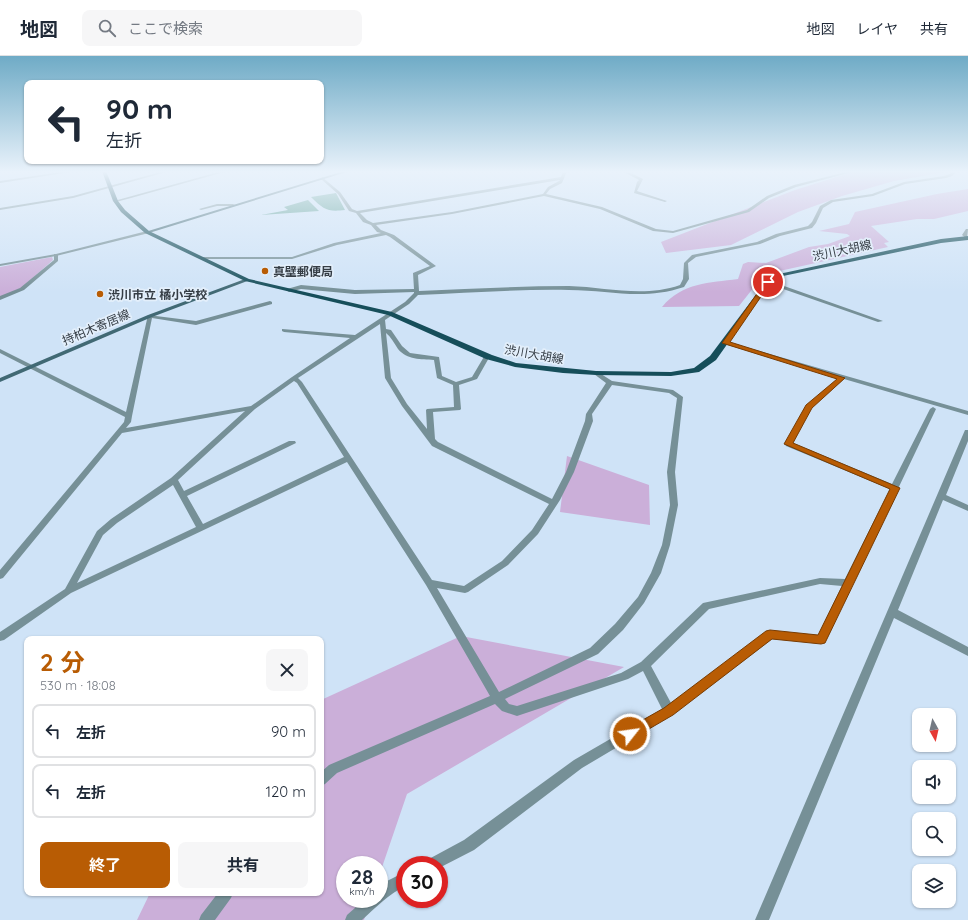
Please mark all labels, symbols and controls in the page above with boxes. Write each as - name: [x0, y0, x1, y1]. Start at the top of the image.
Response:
- search box: [82, 10, 362, 46]
- text: 地図: [20, 17, 58, 41]
- icon: search: [96, 17, 118, 39]
- text: ここで検索: [128, 19, 203, 38]
- text: 地図: [806, 20, 834, 38]
- text: レイヤ: [856, 20, 898, 38]
- text: 共有: [920, 20, 948, 38]
- text: 90 m: [106, 91, 173, 126]
- icon: left: [40, 96, 92, 148]
- text: 左折: [106, 129, 142, 152]
- street label: 渋川大胡線: [811, 236, 873, 264]
- place label: 真壁郵便局: [273, 264, 333, 279]
- pin: [751, 265, 785, 299]
- marker: 真壁郵便局: [260, 266, 270, 276]
- icon: arrive: [757, 271, 779, 293]
- place label: 渋川市立 橘小学校: [108, 287, 207, 302]
- marker: 渋川市立 橘小学校: [95, 289, 105, 299]
- street label: 持柏木寄居線: [60, 306, 132, 348]
- street label: 渋川大胡線: [503, 341, 565, 367]
- text: 2 分: [40, 647, 84, 677]
- button: close: [266, 649, 308, 691]
- text: 530 m · 18:08: [40, 677, 116, 693]
- north arrow: [912, 708, 956, 752]
- map controls: [912, 708, 956, 908]
- position arrow: [609, 713, 651, 755]
- icon: left: [42, 720, 64, 742]
- text: 90 m: [271, 722, 306, 741]
- text: 左折: [76, 723, 106, 742]
- button: sound: [912, 760, 956, 804]
- icon: left: [42, 780, 64, 802]
- text: 120 m: [265, 782, 306, 801]
- text: 左折: [76, 783, 106, 802]
- button: search: [912, 812, 956, 856]
- button: 終了: [40, 842, 170, 888]
- button: 共有: [178, 842, 308, 888]
- speed limit sign: 30: [396, 856, 448, 908]
- text: 28: [351, 864, 373, 889]
- button: layers: [912, 864, 956, 908]
- text: km/h: [349, 885, 375, 898]

